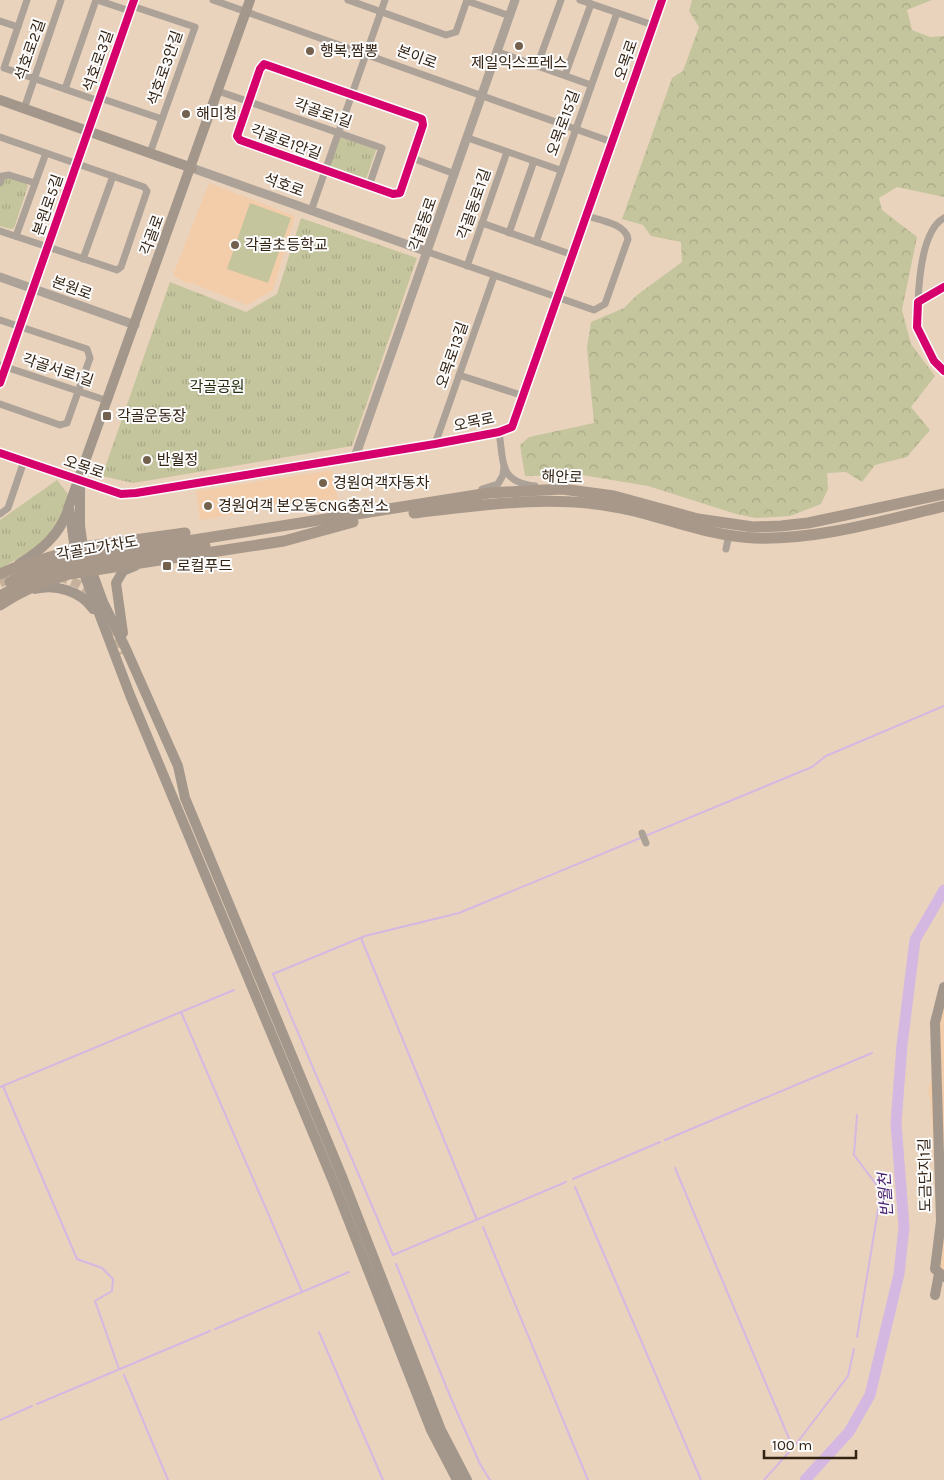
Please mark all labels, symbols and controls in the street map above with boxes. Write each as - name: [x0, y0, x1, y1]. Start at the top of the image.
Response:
- street label: 석호로2길: [11, 17, 49, 83]
- street label: 석호로3길: [79, 28, 117, 94]
- street label: 석호로3안길: [144, 28, 186, 108]
- street label: 오목로: [611, 37, 641, 83]
- marker: 제일익스프레스: [513, 40, 525, 52]
- street label: 본이로: [394, 41, 440, 73]
- place label: 행복,짬뽕: [320, 42, 378, 60]
- marker: 행복,짬뽕: [304, 45, 316, 57]
- place label: 제일익스프레스: [471, 54, 567, 72]
- street label: 오목로15길: [543, 88, 583, 158]
- street label: 각골로1길: [292, 95, 354, 131]
- place label: 해미청: [196, 105, 237, 123]
- marker: 해미청: [180, 108, 192, 120]
- street label: 각골로1안길: [248, 121, 324, 163]
- street label: 각골동로1길: [453, 166, 495, 242]
- street label: 석호로: [261, 169, 307, 201]
- street label: 본원로5길: [29, 172, 67, 238]
- street label: 각골동로: [406, 195, 440, 253]
- street label: 각골로: [136, 212, 168, 258]
- place label: 각골초등학교: [245, 236, 328, 254]
- marker: 각골초등학교: [229, 239, 241, 251]
- street label: 본원로: [49, 272, 95, 304]
- street label: 오목로13길: [432, 319, 472, 391]
- street label: 각골서로1길: [20, 350, 96, 390]
- park label: 각골공원: [189, 378, 245, 396]
- place label: 각골운동장: [117, 407, 186, 425]
- street label: 오목로: [452, 409, 496, 435]
- marker: 각골운동장: [101, 410, 113, 422]
- place label: 반월정: [157, 451, 198, 469]
- street label: 오목로: [61, 452, 107, 482]
- marker: 반월정: [141, 454, 153, 466]
- street label: 해안로: [541, 467, 583, 487]
- place label: 경원여객자동차: [333, 474, 430, 492]
- marker: 경원여객자동차: [317, 477, 329, 489]
- place label: 경원여객 본오동CNG충전소: [218, 497, 389, 515]
- marker: 경원여객 본오동CNG충전소: [202, 500, 214, 512]
- street label: 각골고가차도: [55, 532, 139, 564]
- place label: 로컬푸드: [177, 557, 232, 575]
- marker: 로컬푸드: [161, 560, 173, 572]
- street label: 도금단지1길: [915, 1138, 935, 1212]
- water label: 반월천: [874, 1170, 897, 1218]
- scale bar: [764, 1428, 856, 1460]
- text: 100 m: [772, 1436, 812, 1454]

